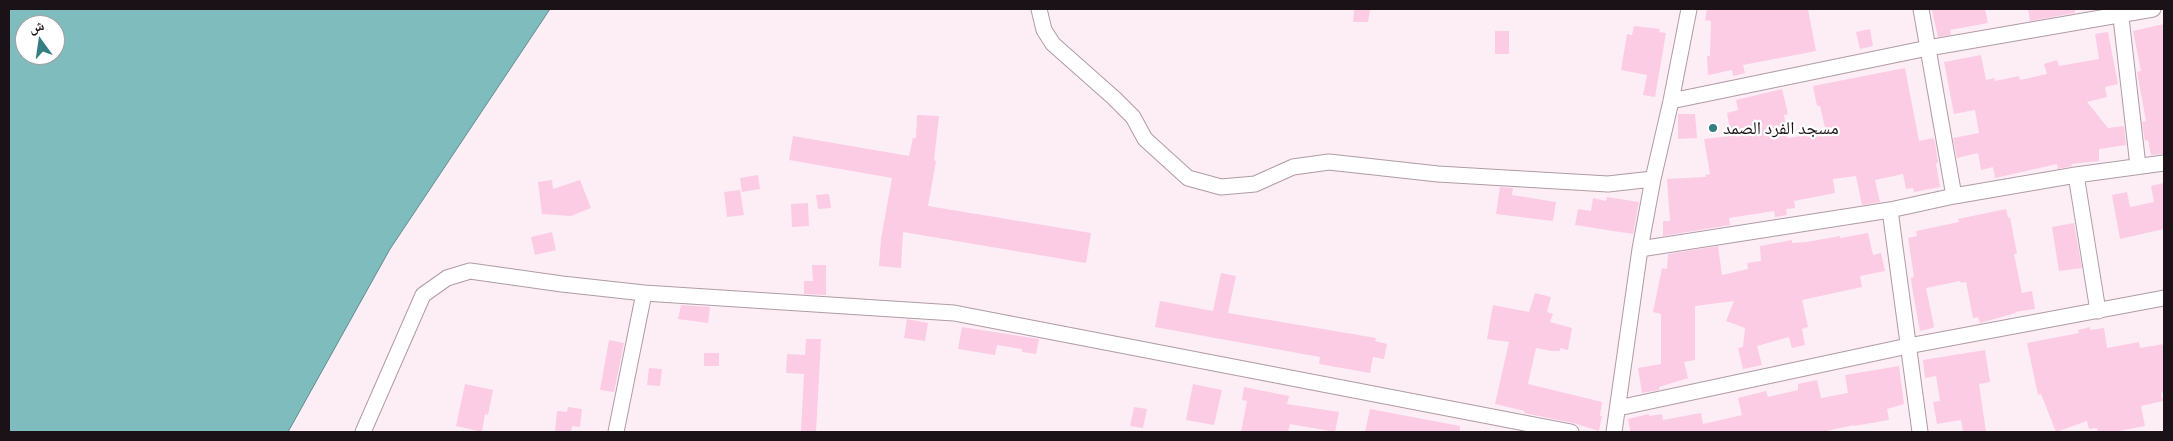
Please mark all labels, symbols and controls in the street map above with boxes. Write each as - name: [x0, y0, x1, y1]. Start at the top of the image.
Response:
- north arrow: [15, 15, 65, 65]
- text: ش: [27, 16, 46, 36]
- place label: مسجد الفرد الصمد: [1723, 117, 1839, 139]
- marker: مسجد الفرد الصمد: [1707, 122, 1719, 134]

